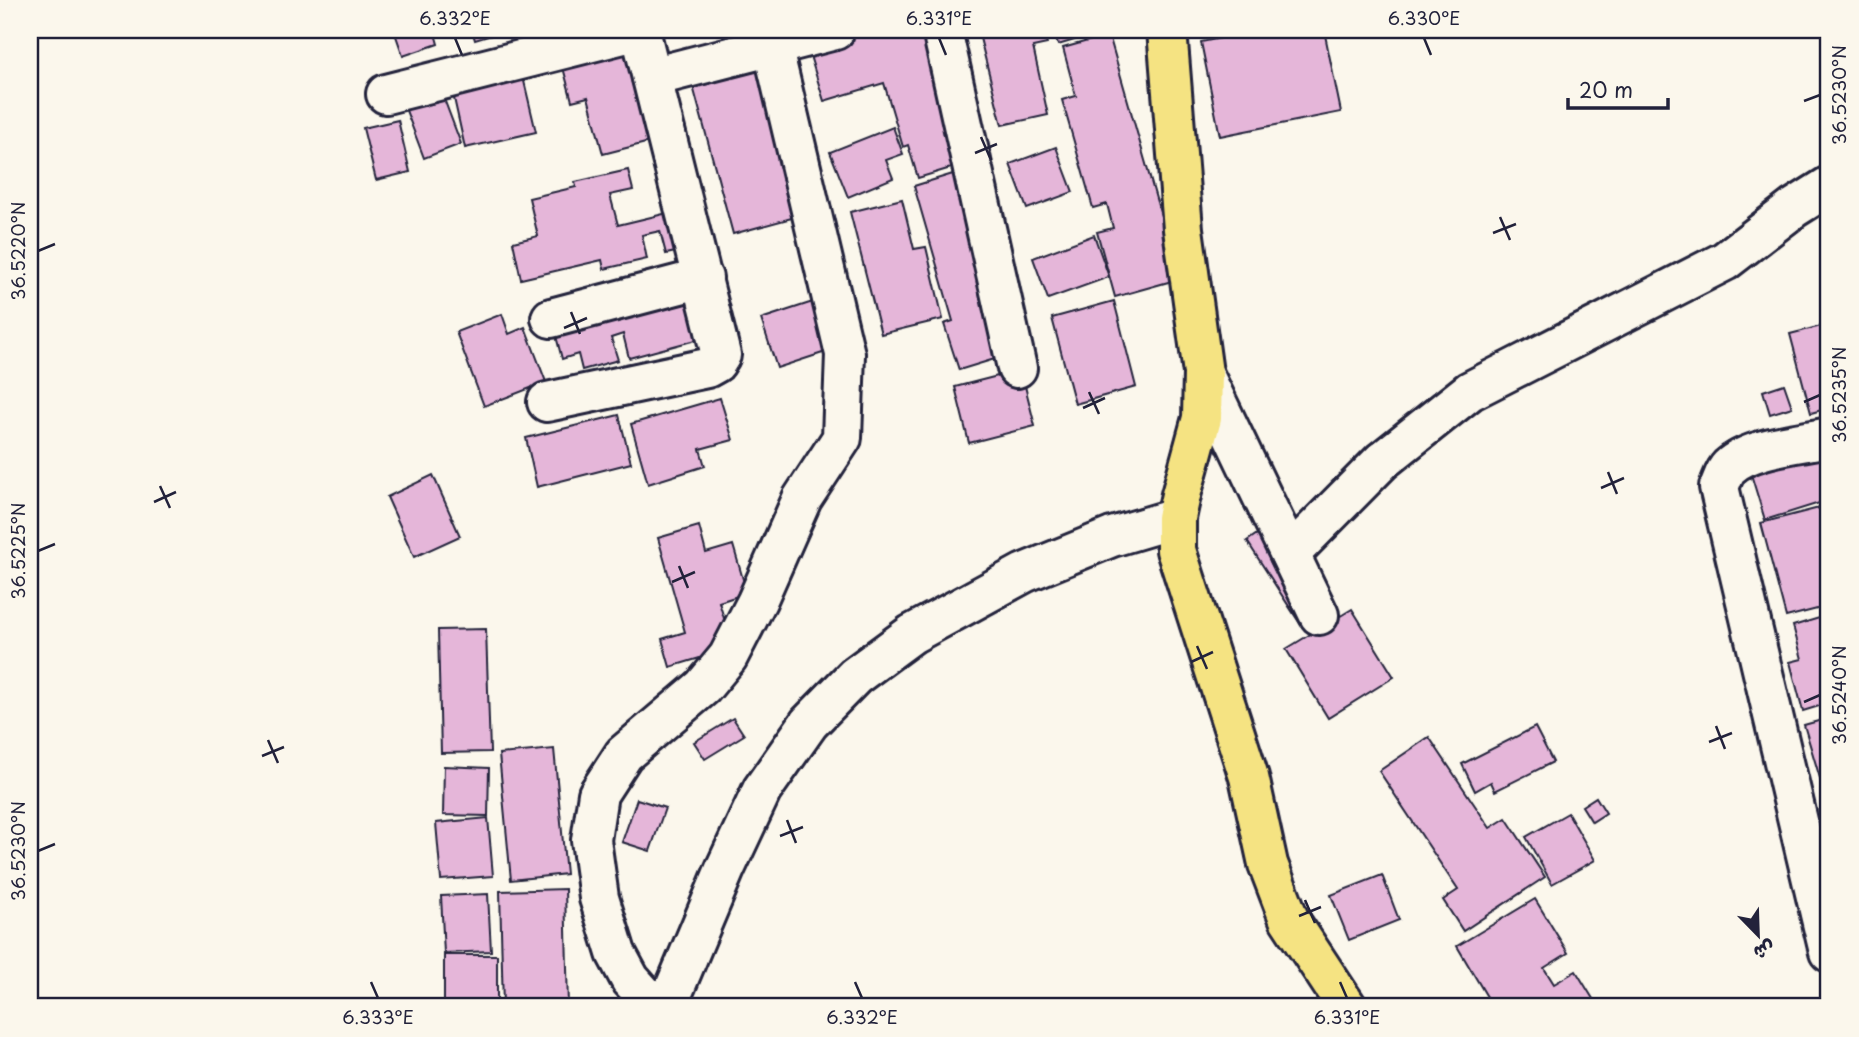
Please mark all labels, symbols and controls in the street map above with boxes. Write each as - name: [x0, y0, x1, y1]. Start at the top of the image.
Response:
- text: 6.332°E: [419, 4, 491, 31]
- text: 6.331°E: [906, 4, 972, 31]
- text: 6.330°E: [1388, 4, 1460, 31]
- text: 36.5230°N: [1825, 45, 1852, 145]
- scale bar: [1568, 66, 1668, 110]
- text: 20 m: [1579, 73, 1633, 105]
- text: 36.5220°N: [4, 201, 31, 301]
- text: 36.5235°N: [1825, 346, 1852, 444]
- text: 36.5225°N: [4, 502, 31, 600]
- text: 36.5240°N: [1825, 645, 1852, 745]
- text: 36.5230°N: [4, 801, 31, 901]
- north arrow: [1722, 900, 1792, 970]
- text: ش: [1750, 935, 1780, 969]
- text: 6.333°E: [342, 1003, 414, 1030]
- text: 6.332°E: [826, 1003, 898, 1030]
- text: 6.331°E: [1314, 1003, 1380, 1030]

